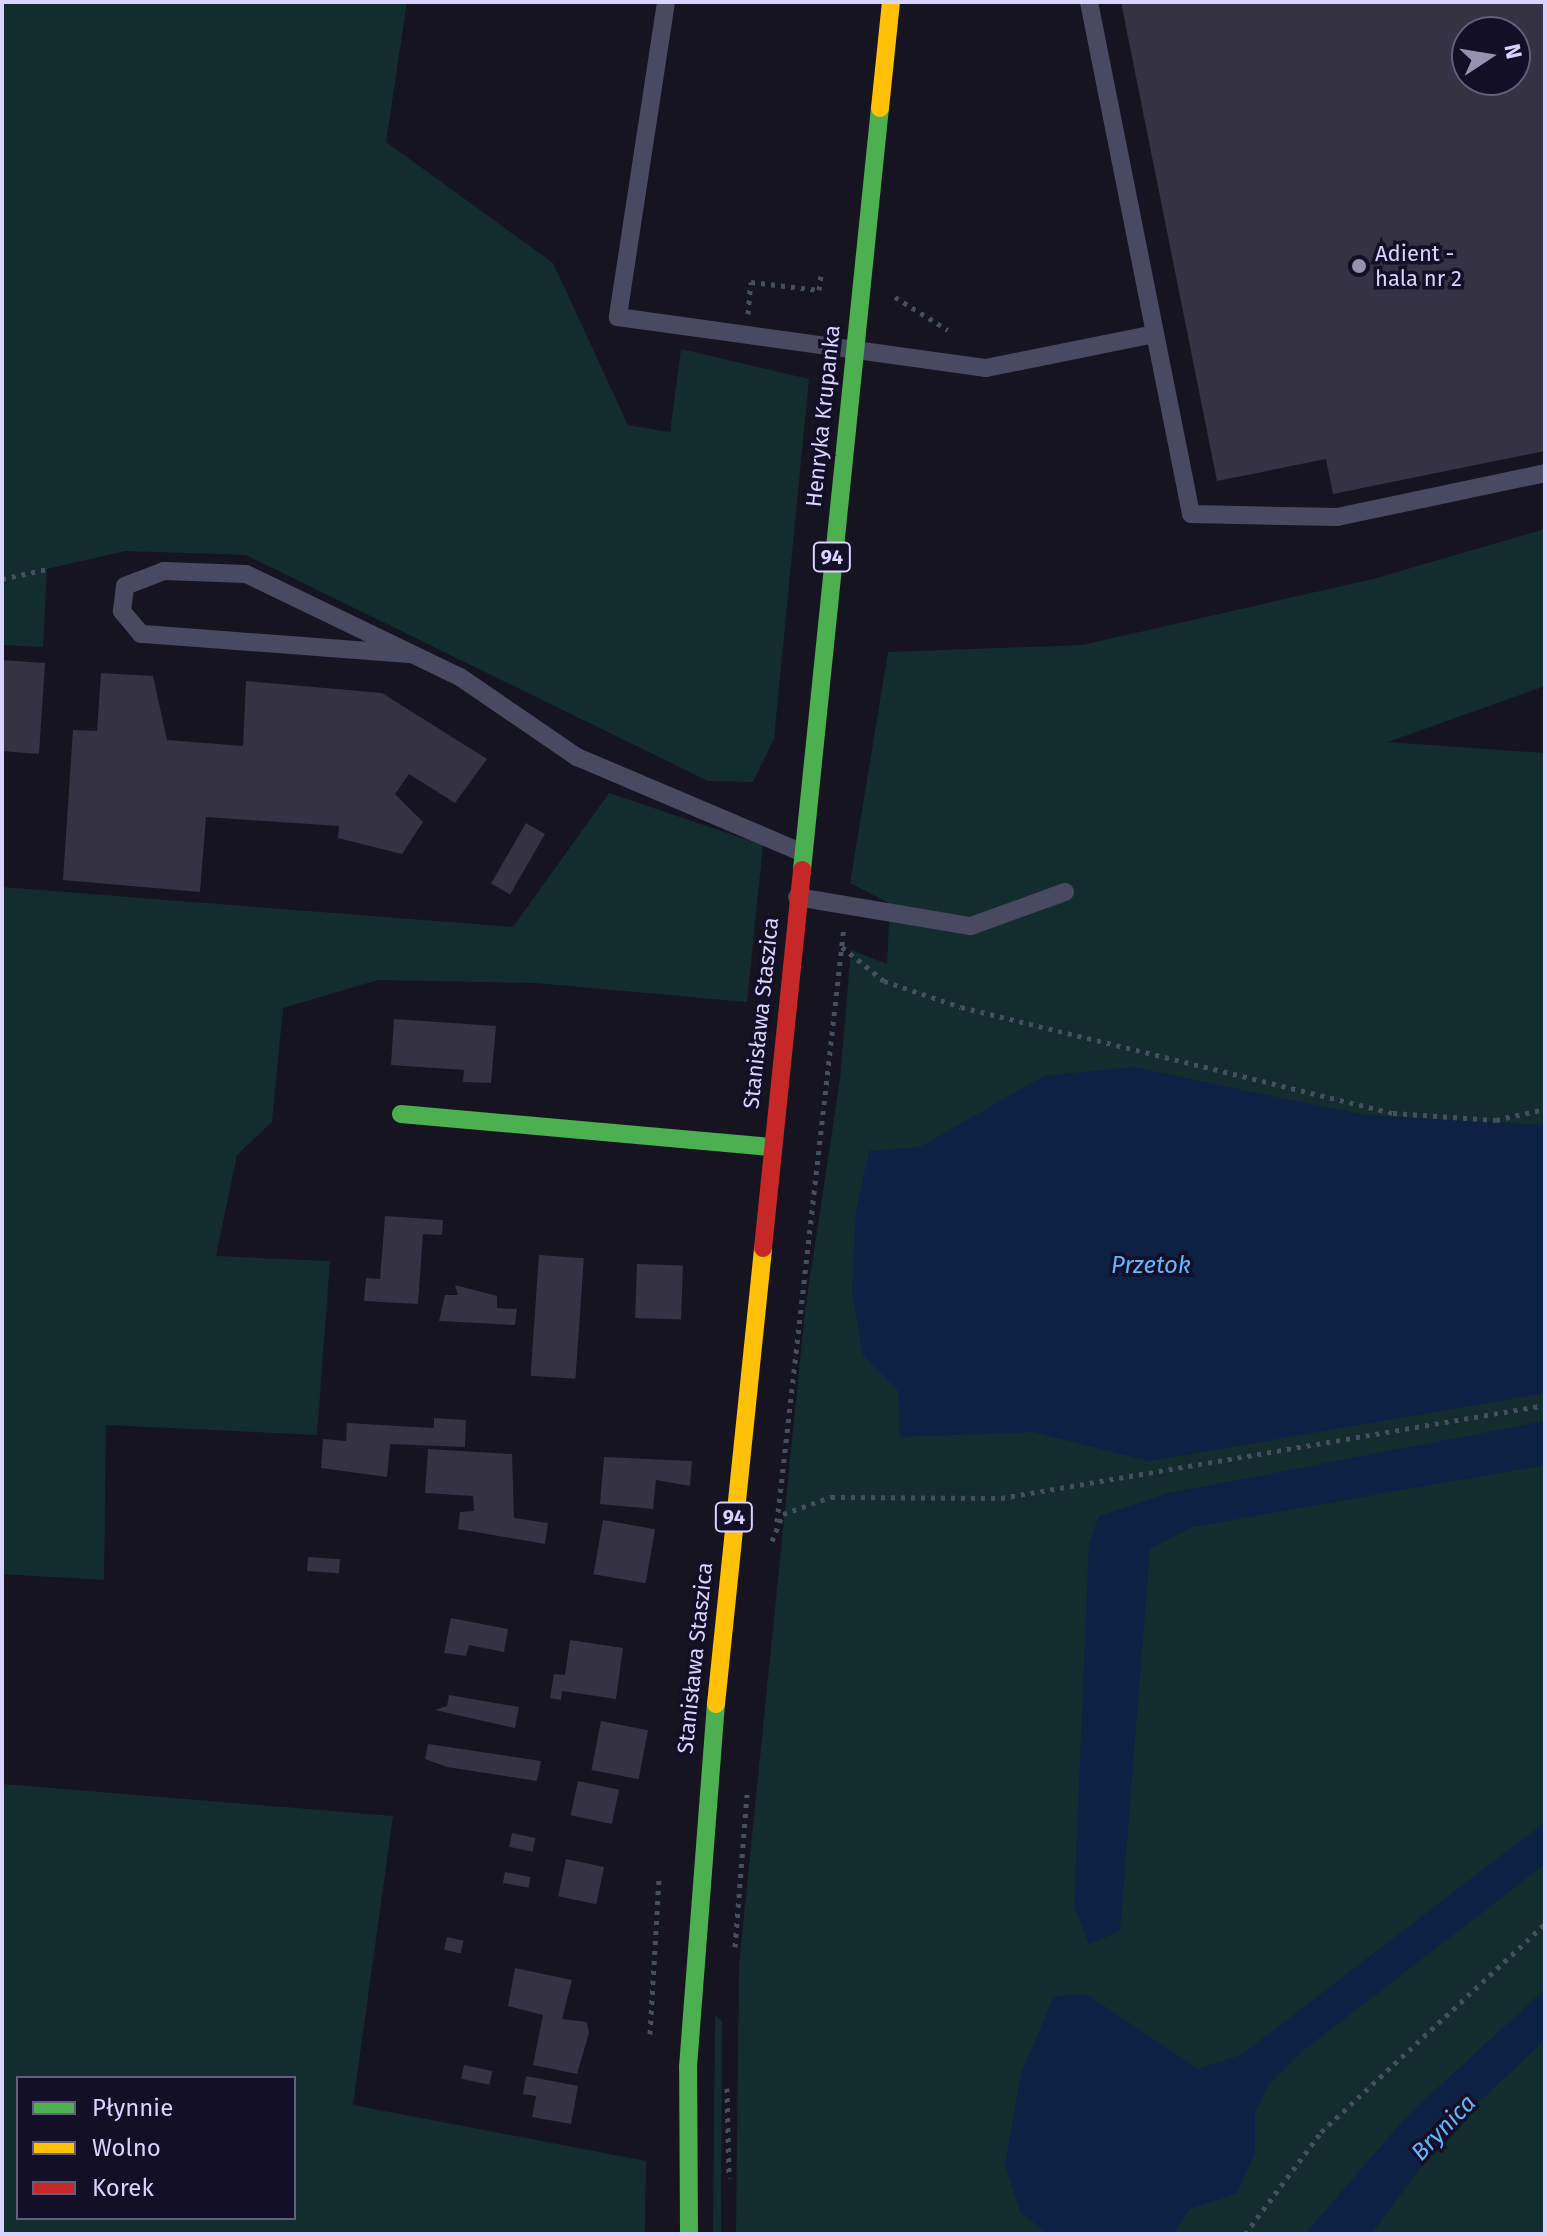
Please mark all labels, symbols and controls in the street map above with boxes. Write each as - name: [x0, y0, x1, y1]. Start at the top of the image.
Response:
- north arrow: [1451, 16, 1531, 96]
- text: N: [1498, 41, 1528, 61]
- place label: Adient - hala nr 2: [1375, 240, 1462, 292]
- marker: Adient - hala nr 2: [1350, 257, 1368, 275]
- street label: Henryka Krupanka: [800, 324, 846, 508]
- road number: 94: [812, 541, 852, 573]
- street label: Stanisława Staszica: [738, 916, 784, 1110]
- water label: Przetok: [1111, 1252, 1191, 1280]
- road number: 94: [714, 1501, 754, 1533]
- street label: Stanisława Staszica: [672, 1561, 718, 1755]
- legend: [16, 2076, 296, 2220]
- water label: Brynica: [1406, 2089, 1482, 2167]
- text: Płynnie: [92, 2094, 173, 2122]
- text: Wolno: [92, 2134, 161, 2162]
- text: Korek: [92, 2174, 154, 2202]

